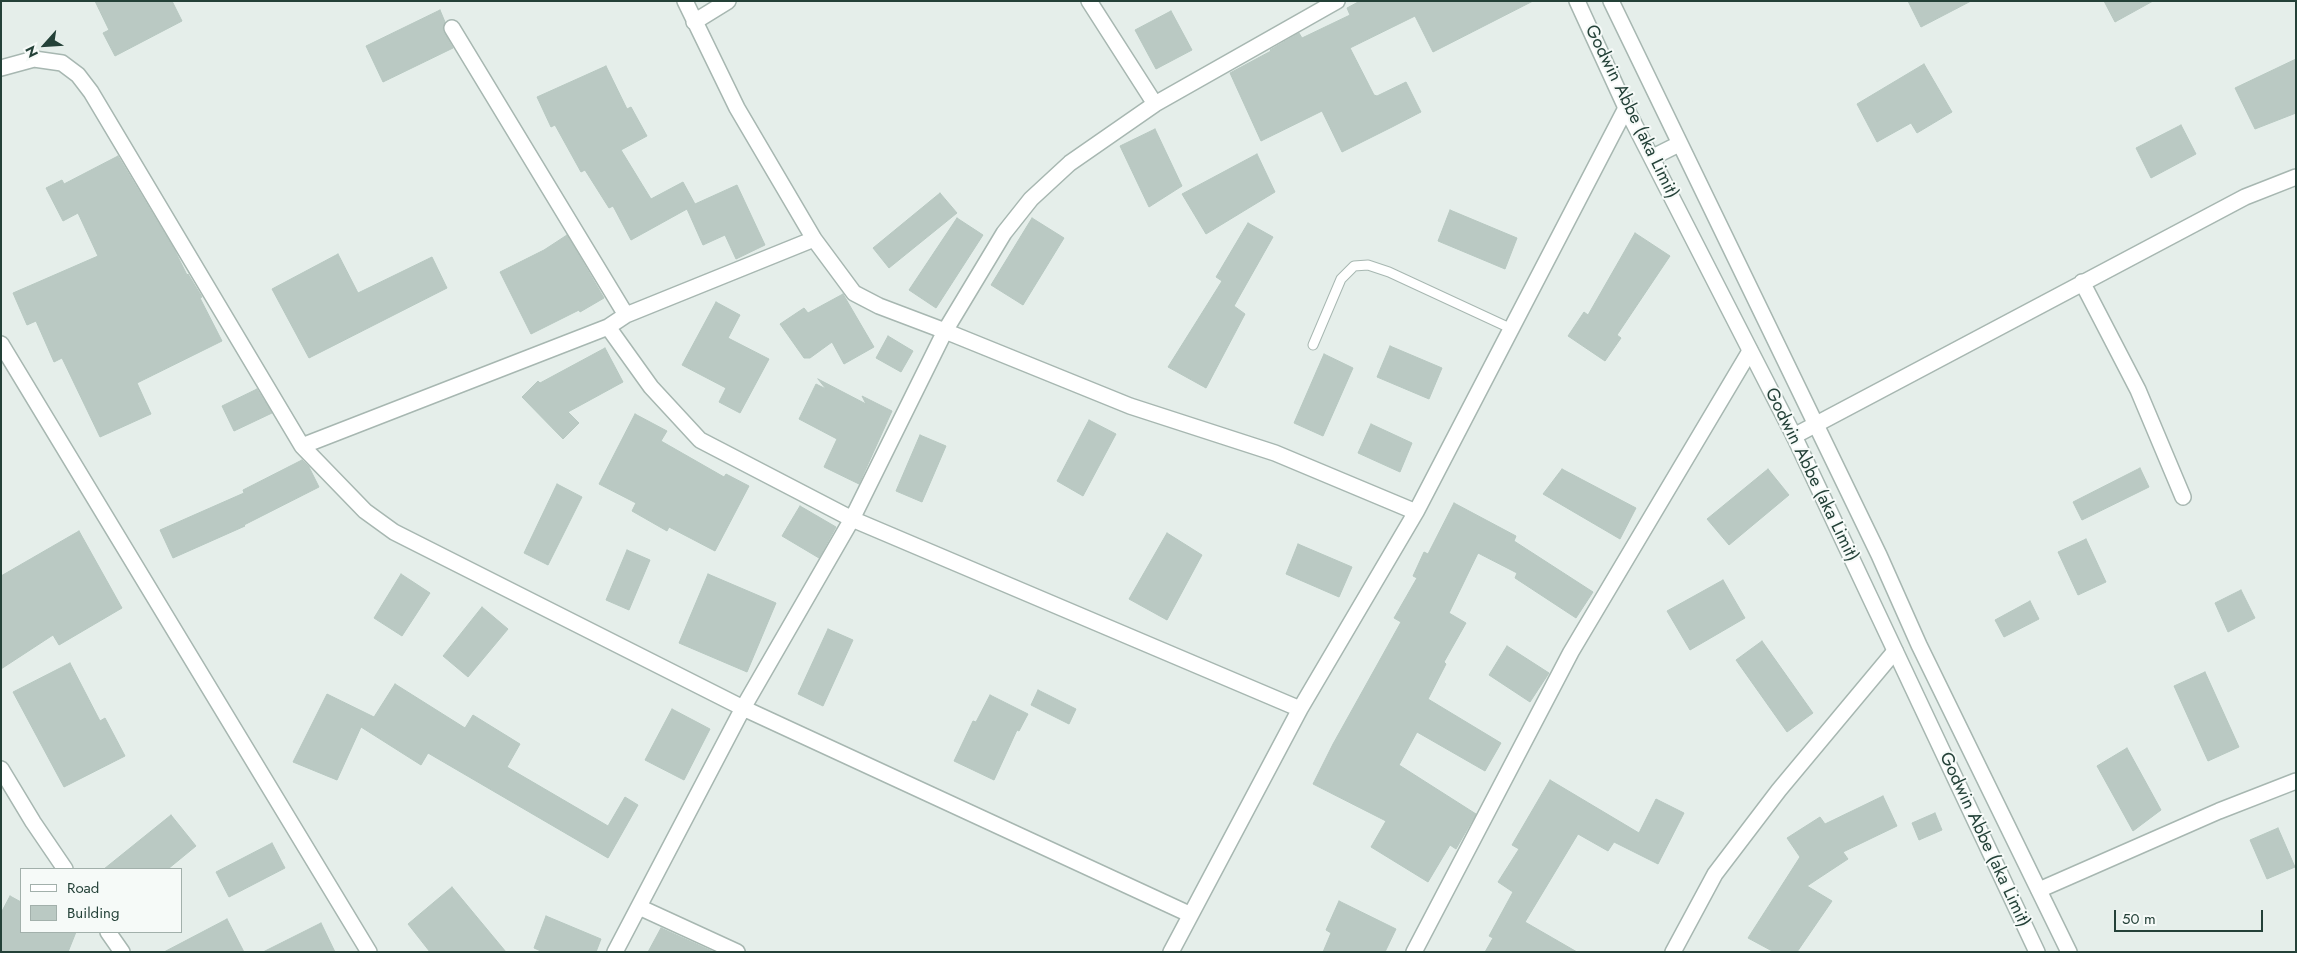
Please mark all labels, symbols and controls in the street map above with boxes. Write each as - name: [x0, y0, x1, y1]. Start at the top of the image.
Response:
- north arrow: [20, 20, 70, 70]
- street label: Godwin Abbe (aka Limit): [1580, 22, 1682, 202]
- text: N: [20, 42, 43, 61]
- street label: Godwin Abbe (aka Limit): [1760, 385, 1862, 565]
- street label: Godwin Abbe (aka Limit): [1934, 749, 2034, 931]
- legend: [20, 868, 182, 933]
- text: Road: [67, 877, 99, 899]
- scale bar: [2117, 900, 2266, 932]
- text: Building: [67, 902, 119, 924]
- text: 50 m: [2122, 908, 2156, 930]

